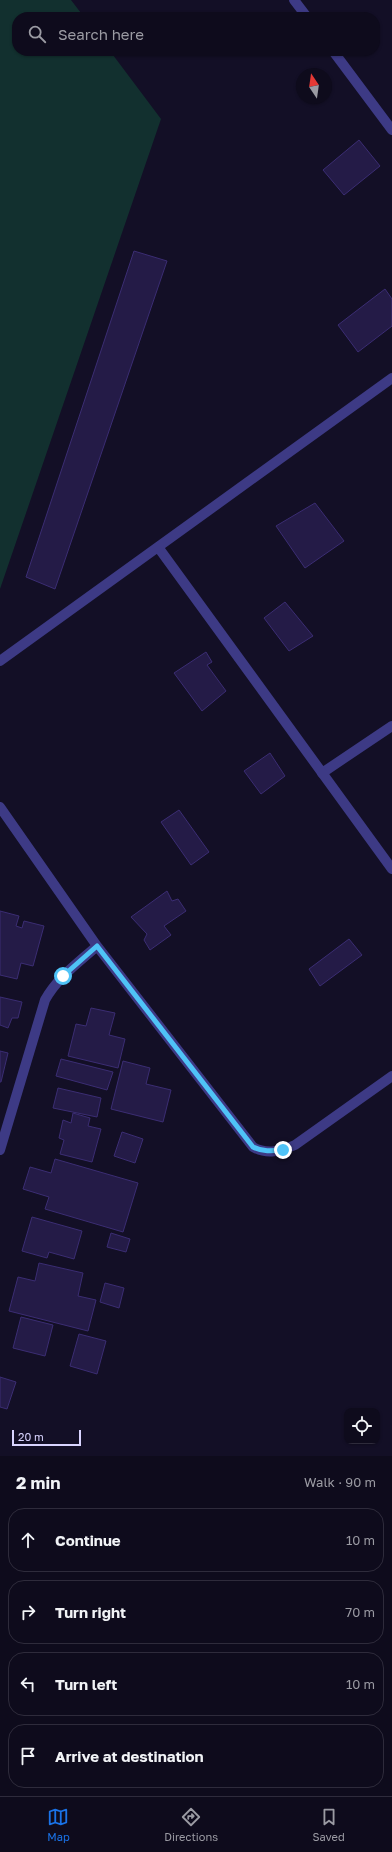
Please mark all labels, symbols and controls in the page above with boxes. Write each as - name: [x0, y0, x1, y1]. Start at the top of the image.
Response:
- search box: [12, 12, 380, 56]
- icon: search: [26, 23, 48, 45]
- text: Search here: [58, 25, 144, 43]
- north arrow: [296, 68, 332, 104]
- route start: [54, 967, 72, 985]
- route end: [274, 1141, 292, 1159]
- map controls: [344, 1408, 380, 1444]
- button: locate: [344, 1408, 380, 1444]
- scale bar: [12, 1428, 81, 1447]
- text: 20 m: [18, 1430, 44, 1443]
- text: 2 min: [16, 1472, 60, 1493]
- text: Walk · 90 m: [304, 1474, 376, 1490]
- icon: ahead: [17, 1529, 39, 1551]
- text: Continue: [55, 1531, 121, 1549]
- text: 10 m: [346, 1532, 375, 1548]
- icon: right: [17, 1601, 39, 1623]
- text: Turn right: [55, 1603, 126, 1621]
- text: 70 m: [345, 1604, 375, 1620]
- icon: left: [17, 1673, 39, 1695]
- text: Turn left: [55, 1675, 117, 1693]
- text: 10 m: [346, 1676, 375, 1692]
- icon: arrive: [17, 1745, 39, 1767]
- text: Arrive at destination: [55, 1747, 204, 1765]
- tab: Map: [47, 1806, 70, 1843]
- tab: Directions: [164, 1806, 218, 1843]
- tab: Saved: [313, 1806, 345, 1843]

